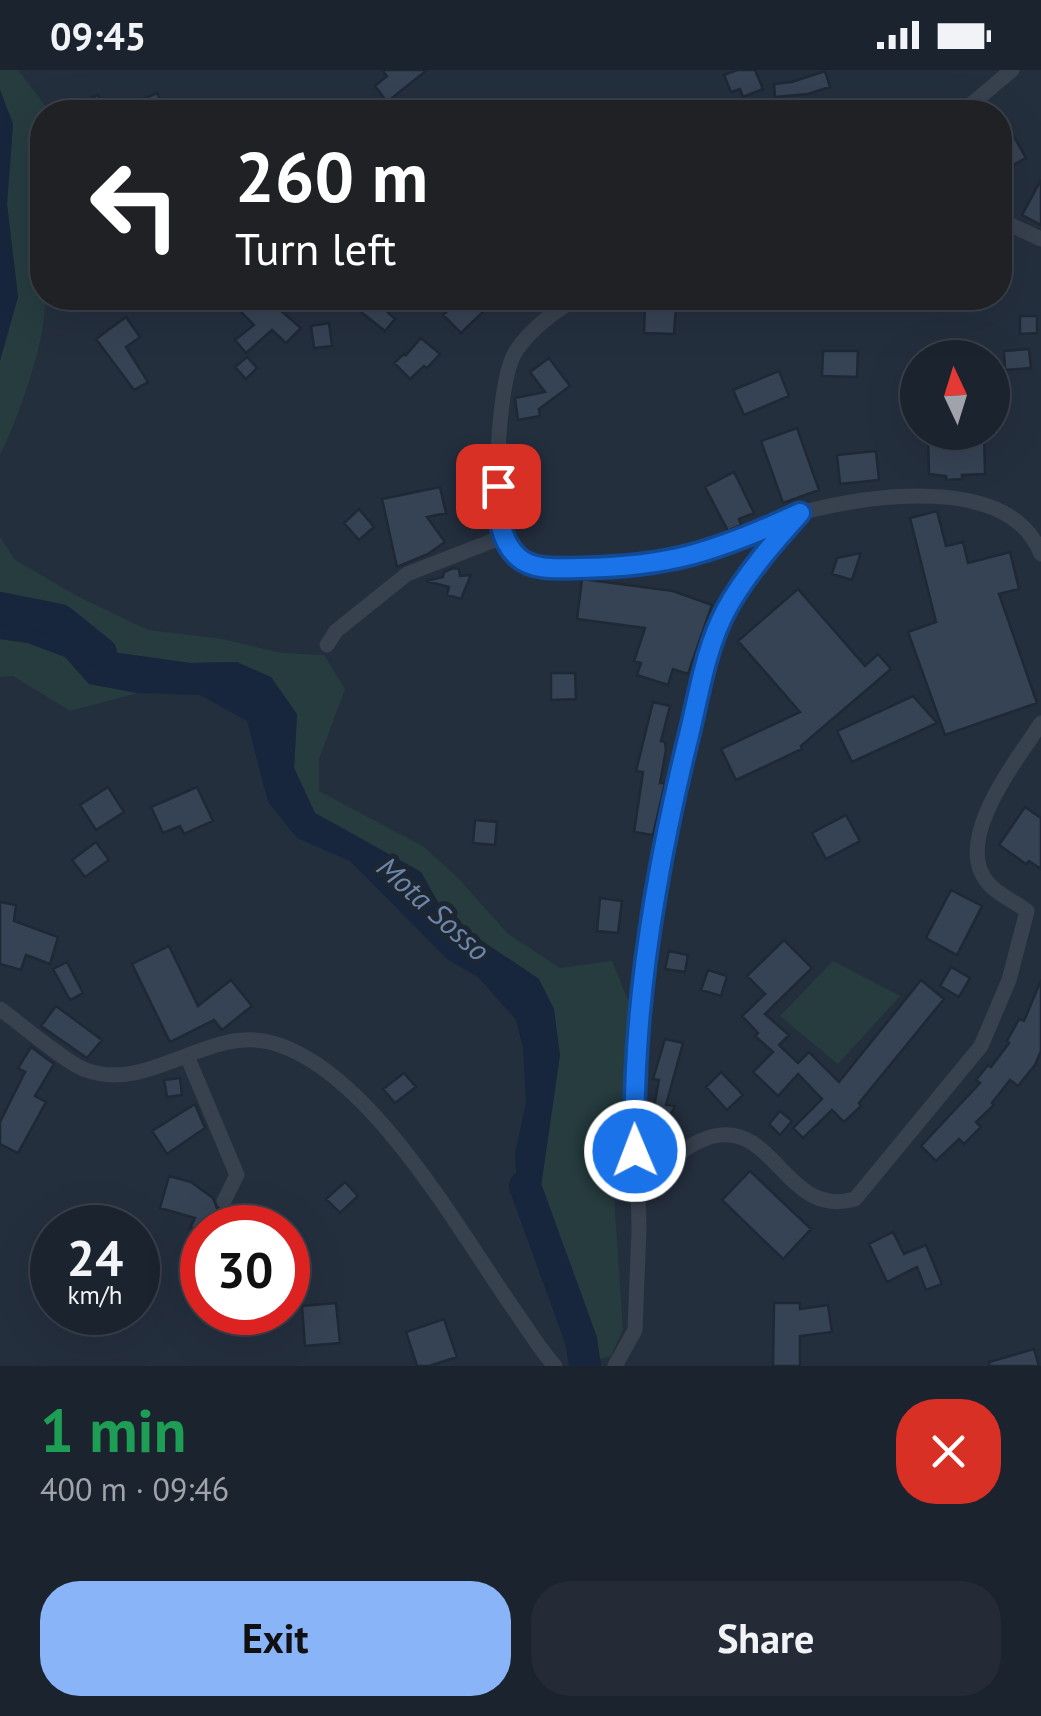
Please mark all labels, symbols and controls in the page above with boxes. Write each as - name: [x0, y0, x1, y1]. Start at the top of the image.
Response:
- text: 09:45: [50, 11, 146, 60]
- text: 260 m: [235, 131, 428, 221]
- icon: left: [70, 140, 200, 270]
- text: Turn left: [235, 219, 396, 277]
- north arrow: [900, 340, 1010, 450]
- map controls: [900, 340, 1010, 450]
- pin: [456, 444, 541, 529]
- icon: arrive: [471, 459, 526, 514]
- water label: Mota Sosso: [369, 847, 499, 969]
- position arrow: [583, 1099, 687, 1203]
- speed limit sign: 30: [180, 1205, 310, 1335]
- text: 24: [67, 1225, 123, 1290]
- text: km/h: [68, 1279, 122, 1311]
- text: 1 min: [40, 1391, 186, 1469]
- button: close: [896, 1399, 1001, 1504]
- text: 400 m · 09:46: [40, 1468, 229, 1510]
- button: Exit: [40, 1581, 511, 1696]
- button: Share: [531, 1581, 1001, 1696]

